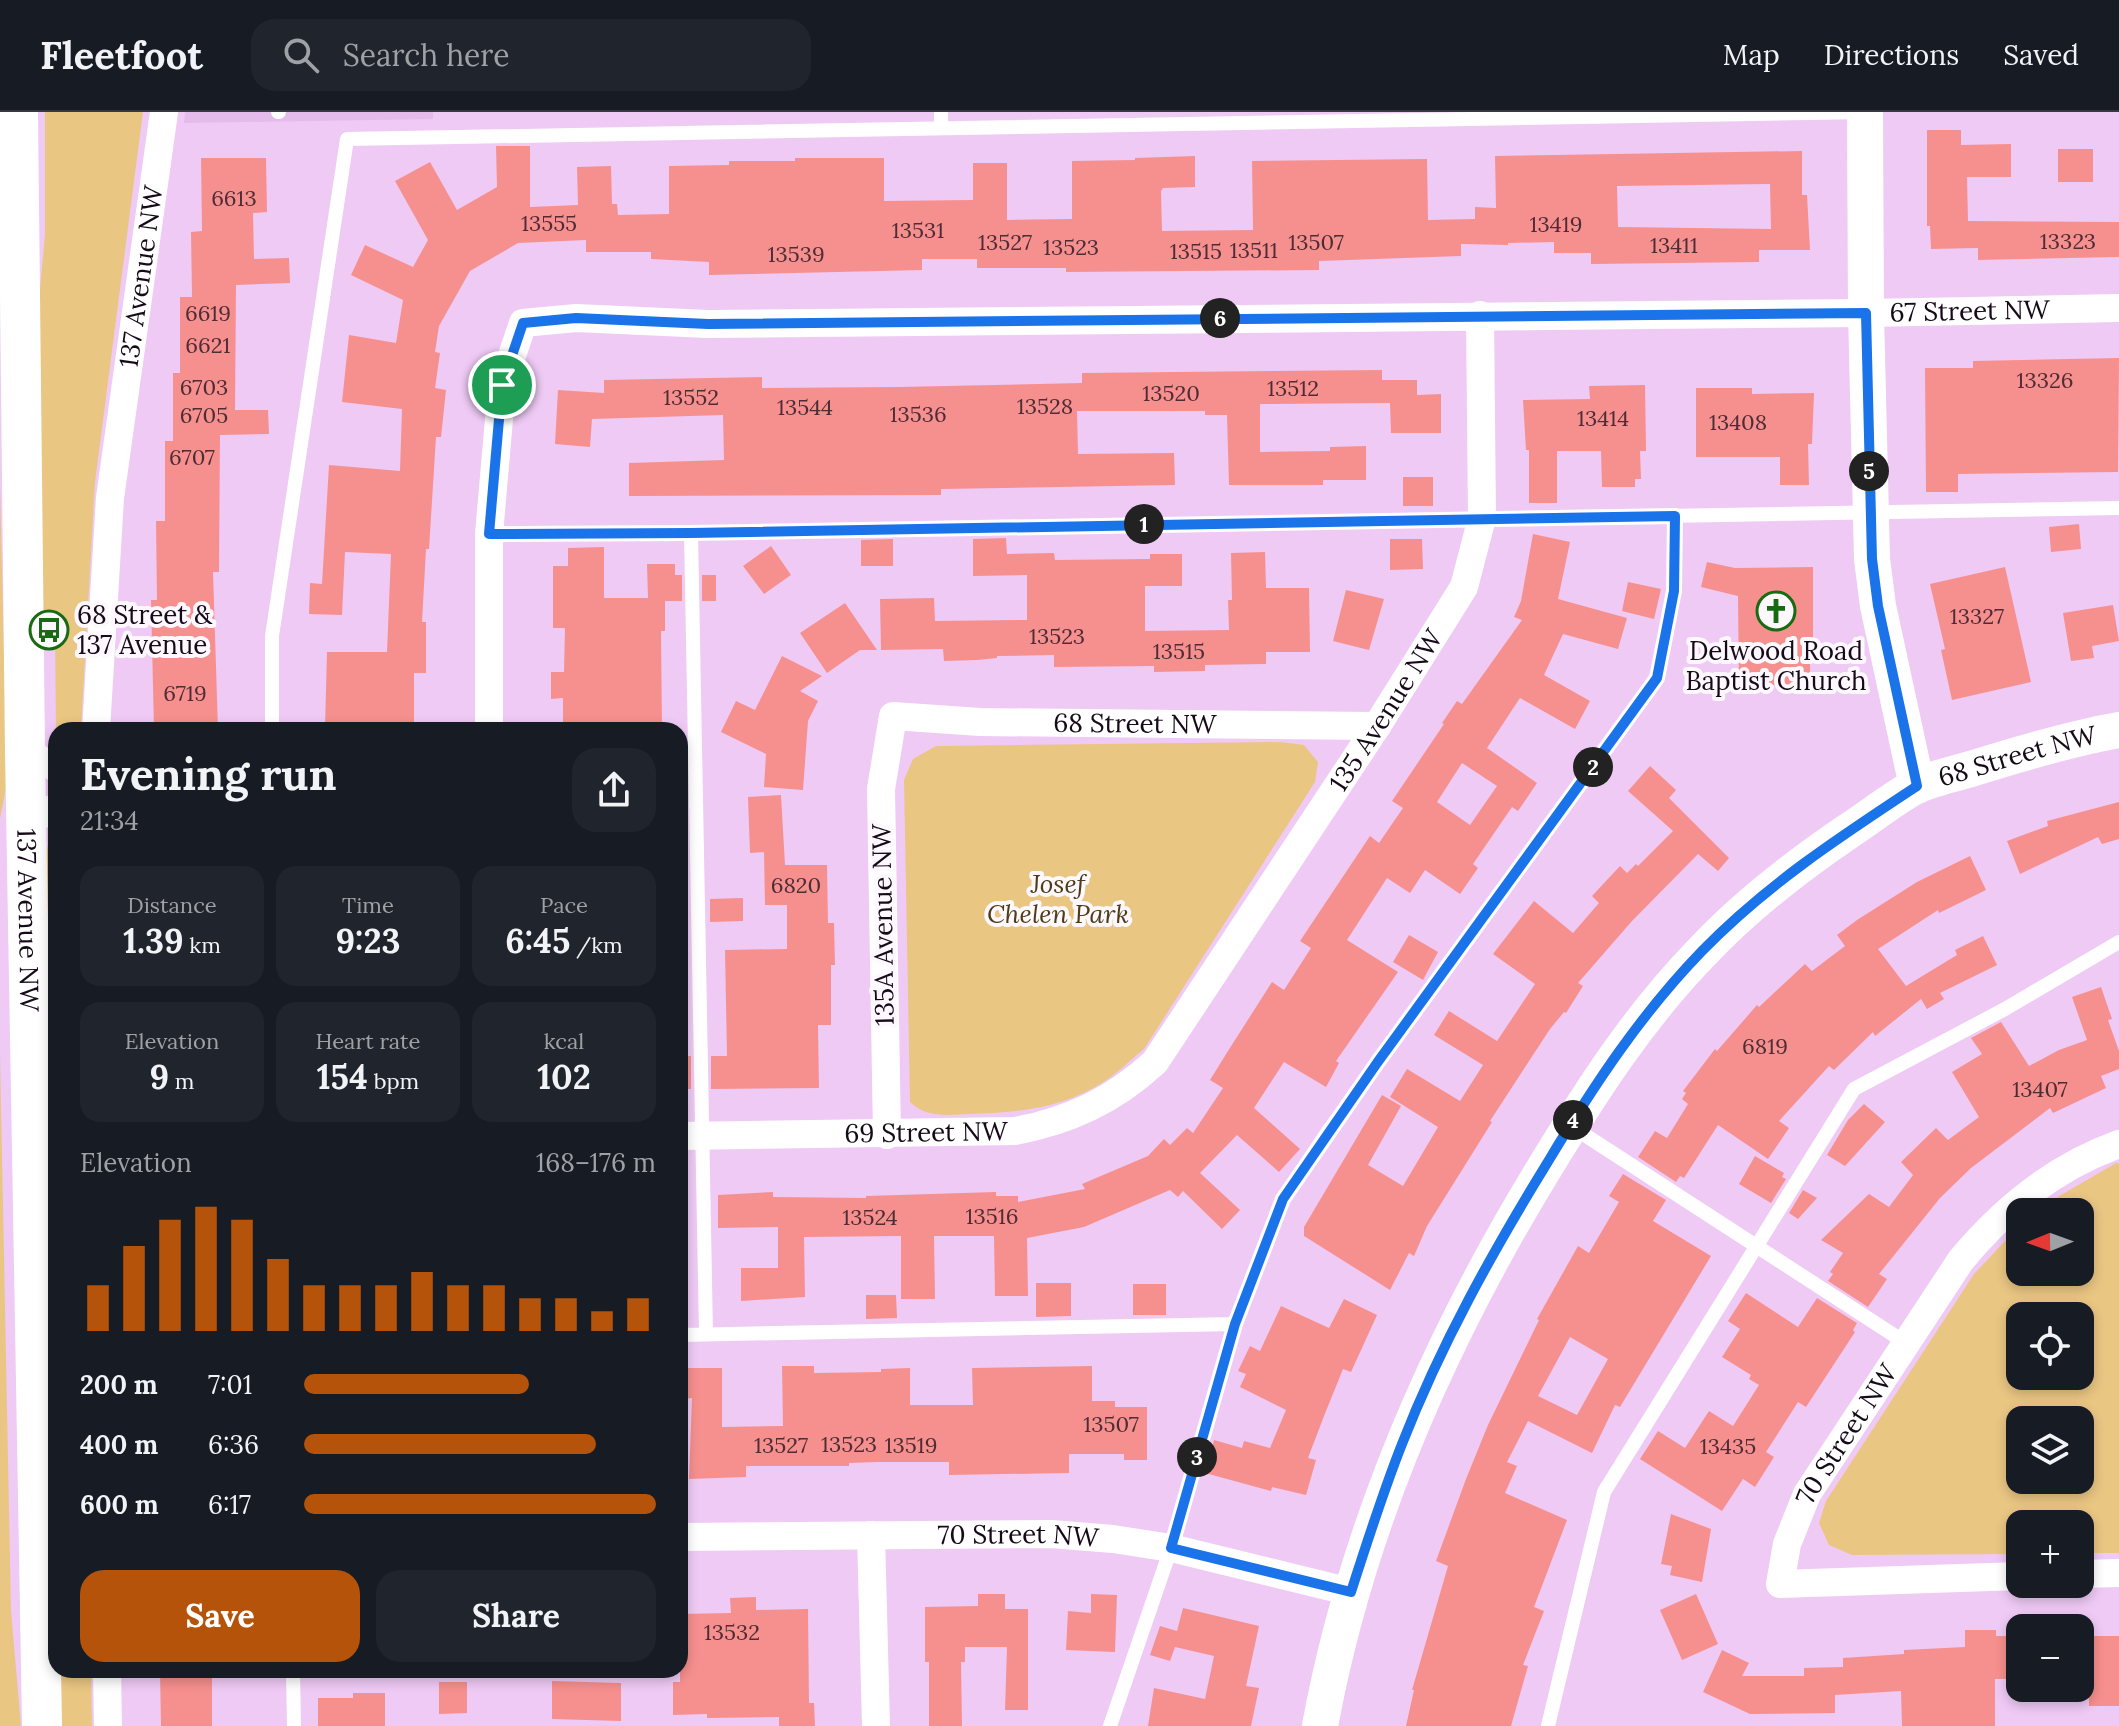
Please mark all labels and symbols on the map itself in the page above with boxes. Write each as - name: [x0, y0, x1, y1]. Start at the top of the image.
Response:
- street label: 137 Avenue NW: [111, 182, 170, 369]
- house number: 6613: [211, 184, 257, 212]
- house number: 13555: [521, 209, 577, 237]
- house number: 13419: [1530, 210, 1582, 238]
- house number: 13531: [892, 216, 944, 244]
- house number: 13323: [2040, 227, 2096, 255]
- house number: 13527: [978, 228, 1032, 256]
- house number: 13507: [1288, 228, 1344, 256]
- house number: 13411: [1650, 231, 1698, 259]
- house number: 13523: [1043, 233, 1099, 261]
- house number: 13511: [1230, 236, 1278, 264]
- house number: 13515: [1170, 237, 1222, 265]
- house number: 13539: [767, 240, 825, 268]
- street label: 67 Street NW: [1889, 292, 2051, 329]
- pin: 6: [1200, 298, 1240, 338]
- house number: 6619: [185, 299, 231, 327]
- house number: 6621: [185, 331, 231, 359]
- pin: [468, 351, 536, 419]
- house number: 13326: [2016, 366, 2074, 394]
- house number: 6703: [180, 373, 228, 401]
- house number: 13512: [1267, 374, 1319, 402]
- house number: 13520: [1142, 379, 1200, 407]
- house number: 13552: [663, 383, 719, 411]
- house number: 13528: [1017, 392, 1073, 420]
- house number: 13544: [777, 393, 833, 421]
- house number: 13536: [889, 400, 947, 428]
- house number: 6705: [180, 401, 228, 429]
- house number: 13414: [1577, 404, 1629, 432]
- house number: 13408: [1709, 408, 1767, 436]
- house number: 6707: [169, 443, 215, 471]
- pin: 5: [1849, 451, 1889, 491]
- pin: 1: [1124, 504, 1164, 544]
- church icon: Delwood Road Baptist Church: [1755, 590, 1797, 632]
- place label: 68 Street & 137 Avenue: [77, 598, 213, 661]
- house number: 13327: [1950, 602, 2004, 630]
- bus stop icon: 68 Street & 137 Avenue: [28, 609, 70, 651]
- house number: 13523: [1029, 622, 1085, 650]
- street label: 135 Avenue NW: [1322, 622, 1450, 797]
- place label: Delwood Road Baptist Church: [1685, 634, 1867, 697]
- house number: 13515: [1153, 637, 1205, 665]
- house number: 6719: [163, 679, 207, 707]
- street label: 68 Street NW: [1053, 706, 1217, 740]
- street label: 68 Street NW: [1934, 718, 2100, 793]
- pin: 2: [1573, 747, 1613, 787]
- street label: 135A Avenue NW: [864, 823, 901, 1026]
- street label: 137 Avenue NW: [10, 828, 47, 1013]
- park label: Josef Chelen Park: [987, 867, 1129, 930]
- house number: 6820: [771, 871, 821, 899]
- house number: 6819: [1742, 1032, 1788, 1060]
- house number: 13407: [2012, 1075, 2068, 1103]
- pin: 4: [1553, 1100, 1593, 1140]
- street label: 69 Street NW: [844, 1114, 1009, 1150]
- north arrow: [2006, 1198, 2094, 1286]
- house number: 13516: [966, 1202, 1018, 1230]
- house number: 13524: [842, 1203, 898, 1231]
- street label: 70 Street NW: [1788, 1357, 1905, 1509]
- house number: 13507: [1083, 1410, 1139, 1438]
- house number: 13523: [821, 1430, 877, 1458]
- house number: 13527: [754, 1431, 808, 1459]
- house number: 13519: [885, 1431, 937, 1459]
- house number: 13435: [1700, 1432, 1756, 1460]
- pin: 3: [1177, 1437, 1217, 1477]
- street label: 70 Street NW: [937, 1517, 1101, 1554]
- house number: 13532: [704, 1618, 760, 1646]

